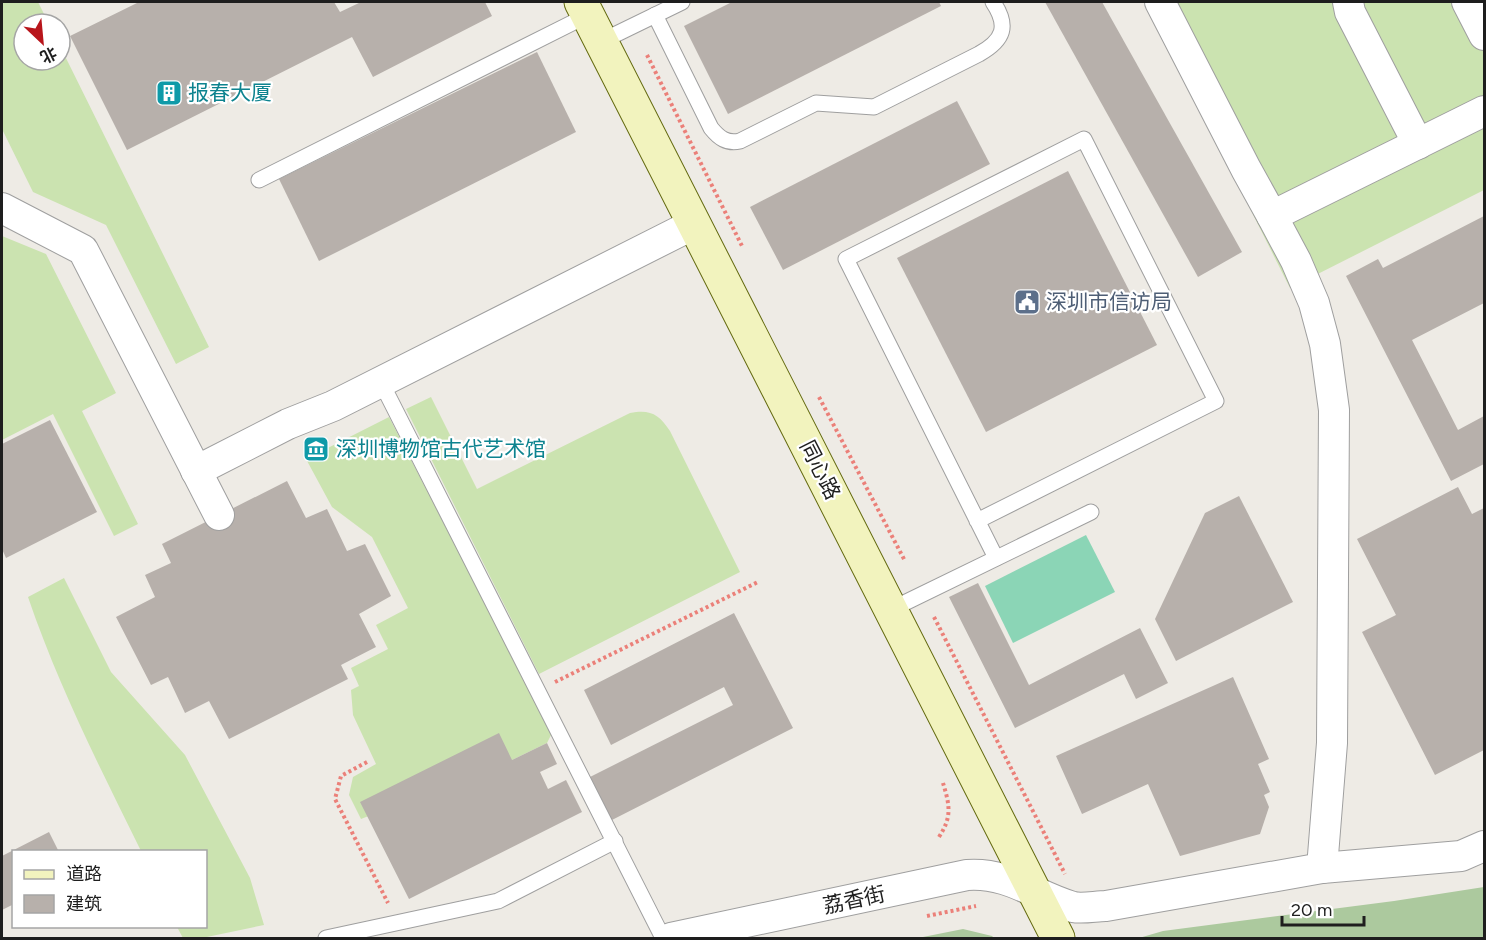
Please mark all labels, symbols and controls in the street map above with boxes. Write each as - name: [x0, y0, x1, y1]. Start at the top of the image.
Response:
- north arrow: [12, 12, 72, 72]
- text: 北: [37, 43, 60, 67]
- building icon: 报春大厦: [154, 78, 184, 108]
- place label: 报春大厦: [188, 80, 272, 105]
- public building icon: 深圳市信访局: [1012, 287, 1042, 317]
- place label: 深圳市信访局: [1046, 289, 1172, 314]
- museum icon: 深圳博物馆古代艺术馆: [301, 434, 331, 464]
- place label: 深圳博物馆古代艺术馆: [336, 436, 546, 461]
- street label: 同心路: [795, 436, 846, 504]
- legend: [12, 850, 207, 928]
- text: 道路: [66, 863, 102, 885]
- street label: 荔香街: [820, 881, 887, 918]
- scale bar: [1282, 889, 1364, 927]
- text: 建筑: [66, 893, 102, 915]
- text: 20 m: [1291, 899, 1332, 921]

